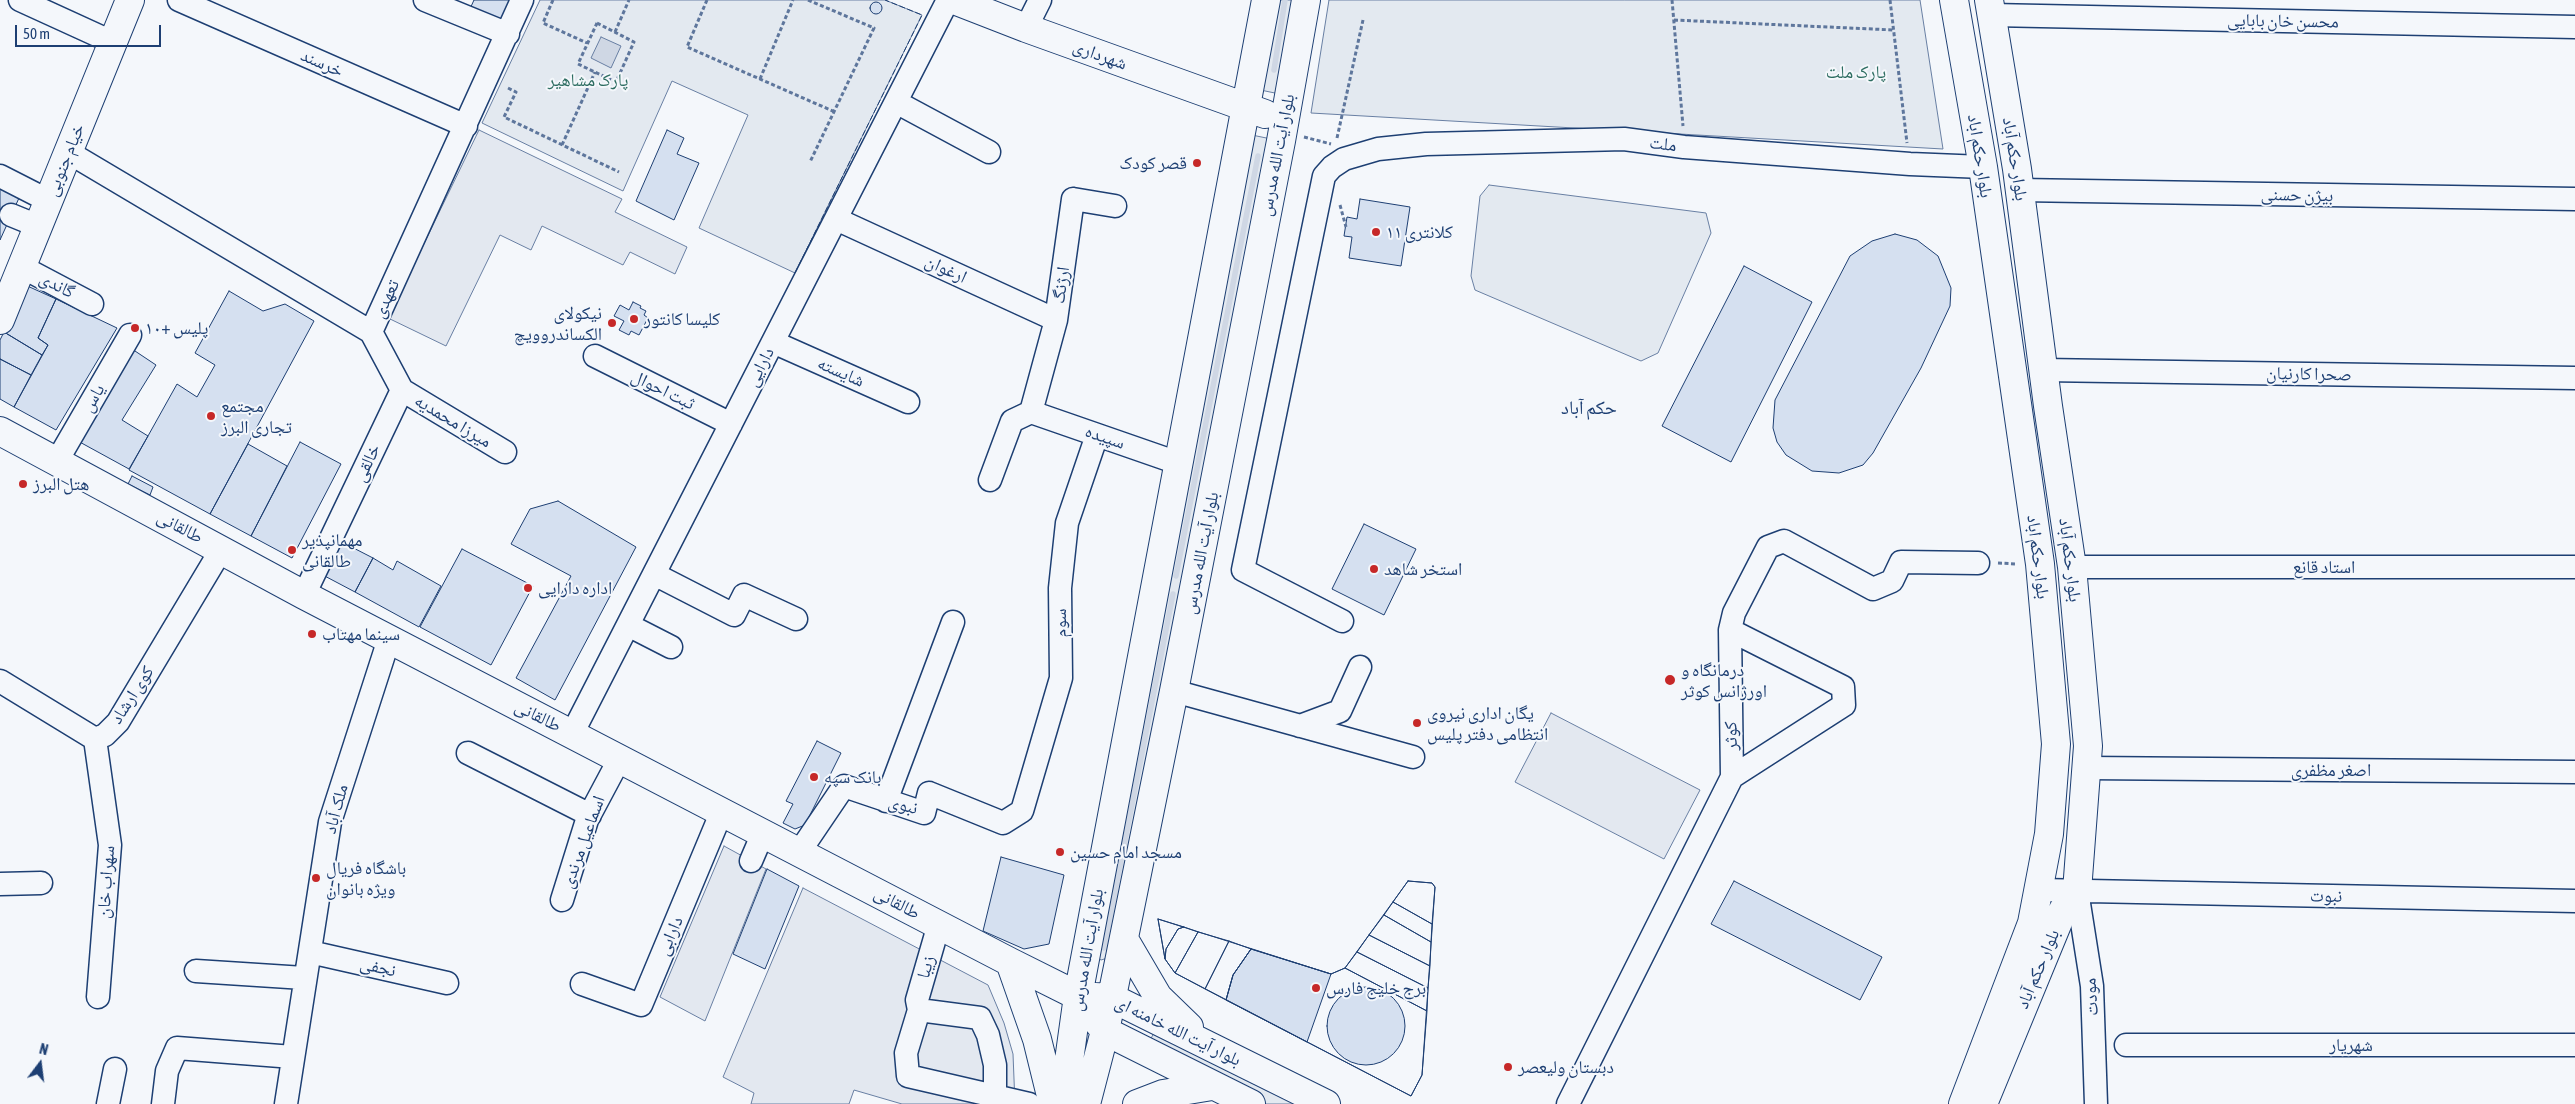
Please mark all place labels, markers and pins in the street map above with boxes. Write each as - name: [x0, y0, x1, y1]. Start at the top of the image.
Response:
- place label: قصر کودک: [1119, 152, 1187, 174]
- marker: قصر کودک: [1191, 157, 1203, 169]
- place label: کلانتری ۱۱: [1386, 221, 1453, 243]
- marker: کلانتری ۱۱: [1370, 226, 1382, 238]
- place label: نیکولای الکساندروویچ: [514, 302, 602, 344]
- place label: کلیسا کانتور: [644, 308, 720, 330]
- marker: کلیسا کانتور: [628, 313, 640, 325]
- place label: پلیس +۱۰: [145, 317, 208, 339]
- marker: نیکولای الکساندروویچ: [606, 317, 618, 329]
- marker: پلیس +۱۰: [129, 322, 141, 334]
- place label: مجتمع تجاری البرز: [221, 395, 292, 438]
- marker: مجتمع تجاری البرز: [205, 410, 217, 422]
- place label: هتل البرز: [33, 473, 89, 495]
- marker: هتل البرز: [17, 478, 29, 490]
- place label: مهمانپذیر طالقانی: [302, 529, 362, 572]
- marker: مهمانپذیر طالقانی: [286, 544, 298, 556]
- place label: استخر شاهد: [1384, 558, 1462, 580]
- marker: استخر شاهد: [1368, 563, 1380, 575]
- place label: اداره دارایی: [538, 577, 612, 599]
- marker: اداره دارایی: [522, 582, 534, 594]
- place label: سینما مهتاب: [322, 623, 400, 645]
- marker: سینما مهتاب: [306, 628, 318, 640]
- place label: درمانگاه و اورژانس کوثر: [1681, 659, 1767, 702]
- marker: درمانگاه و اورژانس کوثر: [1663, 673, 1677, 687]
- place label: یگان اداری نیروی انتظامی دفتر پلیس: [1427, 702, 1548, 744]
- marker: یگان اداری نیروی انتظامی دفتر پلیس: [1411, 717, 1423, 729]
- place label: بانک سپه: [824, 766, 881, 788]
- marker: بانک سپه: [808, 771, 820, 783]
- place label: مسجد امام حسین: [1070, 841, 1182, 863]
- marker: مسجد امام حسین: [1054, 846, 1066, 858]
- place label: باشگاه فریال ویژه بانوان: [326, 857, 406, 900]
- marker: باشگاه فریال ویژه بانوان: [310, 872, 322, 884]
- place label: برج خلیج فارس: [1326, 977, 1426, 999]
- marker: برج خلیج فارس: [1310, 982, 1322, 994]
- place label: دبستان ولیعصر: [1518, 1056, 1614, 1078]
- marker: دبستان ولیعصر: [1502, 1061, 1514, 1073]

